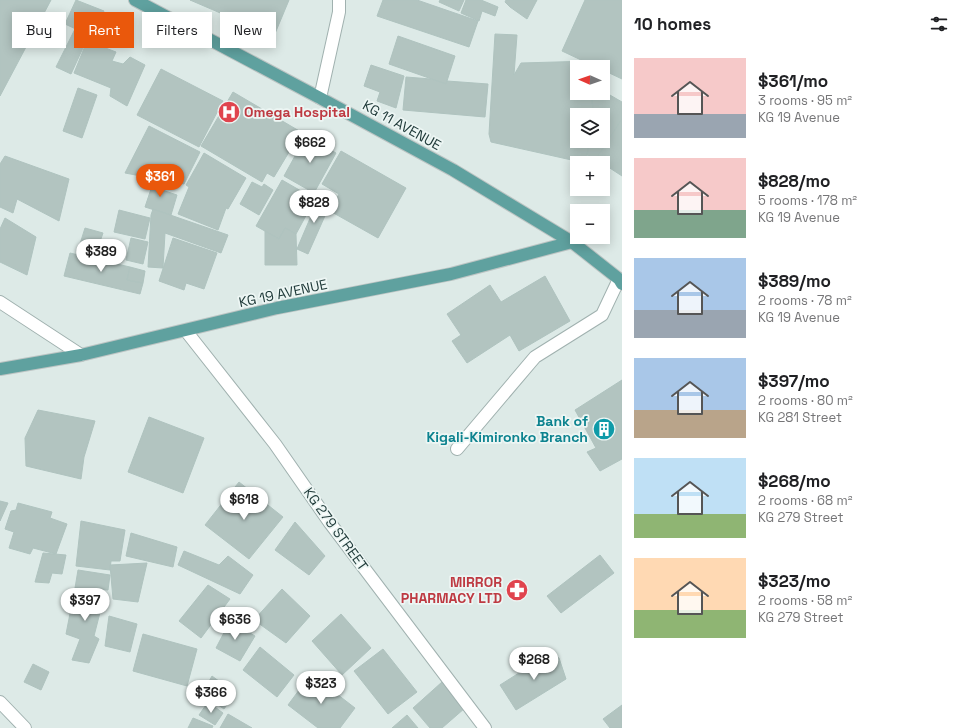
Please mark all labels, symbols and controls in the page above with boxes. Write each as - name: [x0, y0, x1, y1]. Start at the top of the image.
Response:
- chip: Buy: [12, 12, 66, 48]
- chip: Rent: [74, 12, 134, 48]
- chip: Filters: [142, 12, 212, 48]
- chip: New: [220, 12, 276, 48]
- text: 10 homes: [634, 13, 711, 35]
- icon: filters: [928, 13, 950, 35]
- north arrow: [570, 60, 610, 100]
- map controls: [570, 60, 610, 244]
- text: $361/mo: [758, 70, 828, 92]
- icon: home: [666, 74, 714, 122]
- text: 3 rooms · 95 m²: [758, 92, 852, 109]
- street label: KG 11 AVENUE: [359, 96, 445, 154]
- hospital icon: Omega Hospital: [216, 99, 242, 125]
- place label: Omega Hospital: [244, 103, 350, 121]
- button: layers: [570, 108, 610, 148]
- text: KG 19 Avenue: [758, 109, 840, 126]
- pin: $662: [286, 130, 334, 164]
- text: $662: [294, 134, 326, 151]
- button: +: [570, 156, 610, 196]
- pin: $361: [136, 164, 184, 198]
- text: $361: [145, 168, 175, 185]
- text: $828/mo: [758, 170, 830, 192]
- icon: home: [666, 174, 714, 222]
- pin: $828: [290, 190, 338, 224]
- text: 5 rooms · 178 m²: [758, 192, 857, 209]
- text: $828: [298, 194, 330, 211]
- button: −: [570, 204, 610, 244]
- text: KG 19 Avenue: [758, 209, 840, 226]
- pin: $389: [77, 239, 125, 273]
- text: $389: [85, 243, 117, 260]
- text: $389/mo: [758, 270, 831, 292]
- icon: home: [666, 274, 714, 322]
- street label: KG 19 AVENUE: [237, 275, 329, 311]
- text: 2 rooms · 78 m²: [758, 292, 852, 309]
- text: KG 19 Avenue: [758, 309, 840, 326]
- text: $397/mo: [758, 370, 830, 392]
- icon: home: [666, 374, 714, 422]
- text: 2 rooms · 80 m²: [758, 392, 853, 409]
- text: KG 281 Street: [758, 409, 842, 426]
- place label: Bank of Kigali-Kimironko Branch: [427, 412, 588, 446]
- building icon: Bank of Kigali-Kimironko Branch: [591, 416, 617, 442]
- text: $268/mo: [758, 470, 831, 492]
- icon: home: [666, 474, 714, 522]
- street label: KG 279 STREET: [300, 484, 372, 574]
- pin: $618: [220, 487, 268, 521]
- text: $618: [229, 491, 259, 508]
- text: 2 rooms · 68 m²: [758, 492, 852, 509]
- text: KG 279 Street: [758, 509, 844, 526]
- text: $323/mo: [758, 570, 831, 592]
- place label: MIRROR PHARMACY LTD: [401, 573, 502, 607]
- icon: home: [666, 574, 714, 622]
- pharmacy icon: MIRROR PHARMACY LTD: [504, 577, 530, 603]
- pin: $397: [61, 588, 109, 622]
- text: $397: [70, 592, 100, 609]
- text: 2 rooms · 58 m²: [758, 592, 852, 609]
- pin: $636: [211, 607, 259, 641]
- text: KG 279 Street: [758, 609, 844, 626]
- text: $636: [219, 611, 251, 628]
- pin: $268: [510, 647, 558, 681]
- text: $268: [518, 651, 550, 668]
- pin: $323: [297, 671, 345, 705]
- text: $323: [305, 675, 337, 692]
- pin: $366: [187, 680, 235, 714]
- text: $366: [195, 684, 227, 701]

